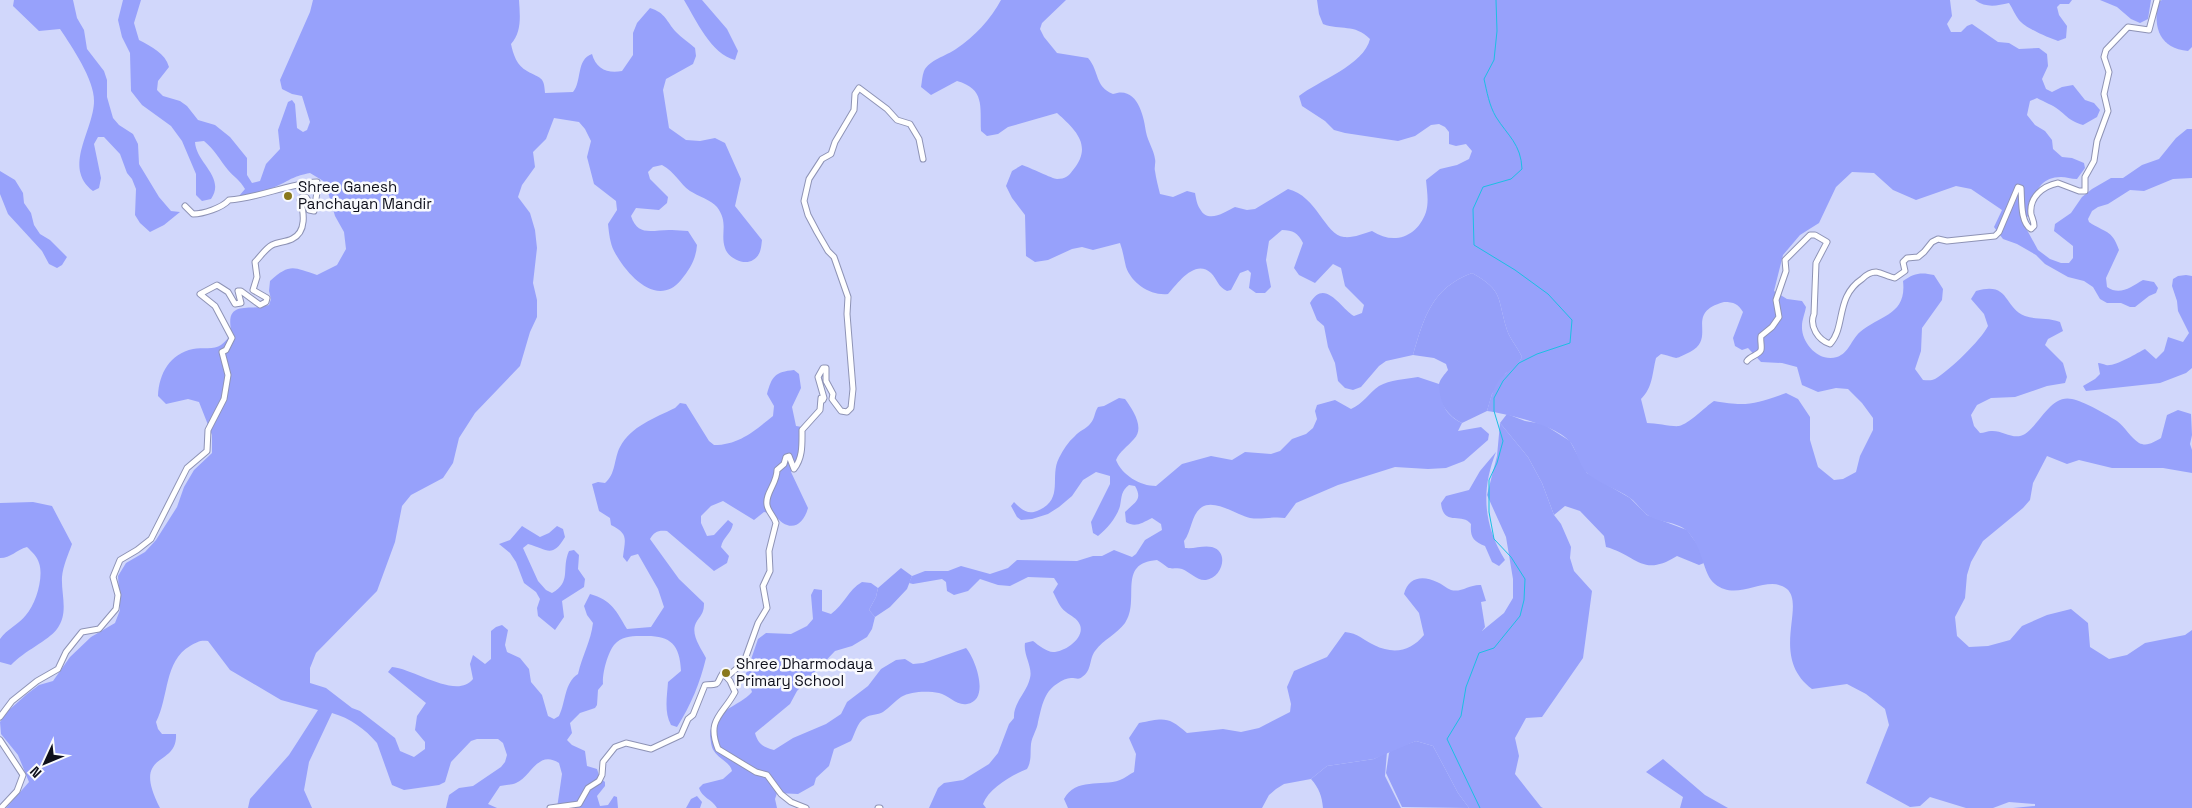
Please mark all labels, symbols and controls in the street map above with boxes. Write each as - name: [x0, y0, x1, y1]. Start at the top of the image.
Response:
- place label: Shree Ganesh Panchayan Mandir: [298, 177, 432, 213]
- marker: Shree Ganesh Panchayan Mandir: [282, 190, 294, 202]
- place label: Shree Dharmodaya Primary School: [736, 654, 873, 690]
- marker: Shree Dharmodaya Primary School: [720, 667, 732, 679]
- north arrow: [20, 738, 70, 788]
- text: N: [26, 762, 45, 782]

